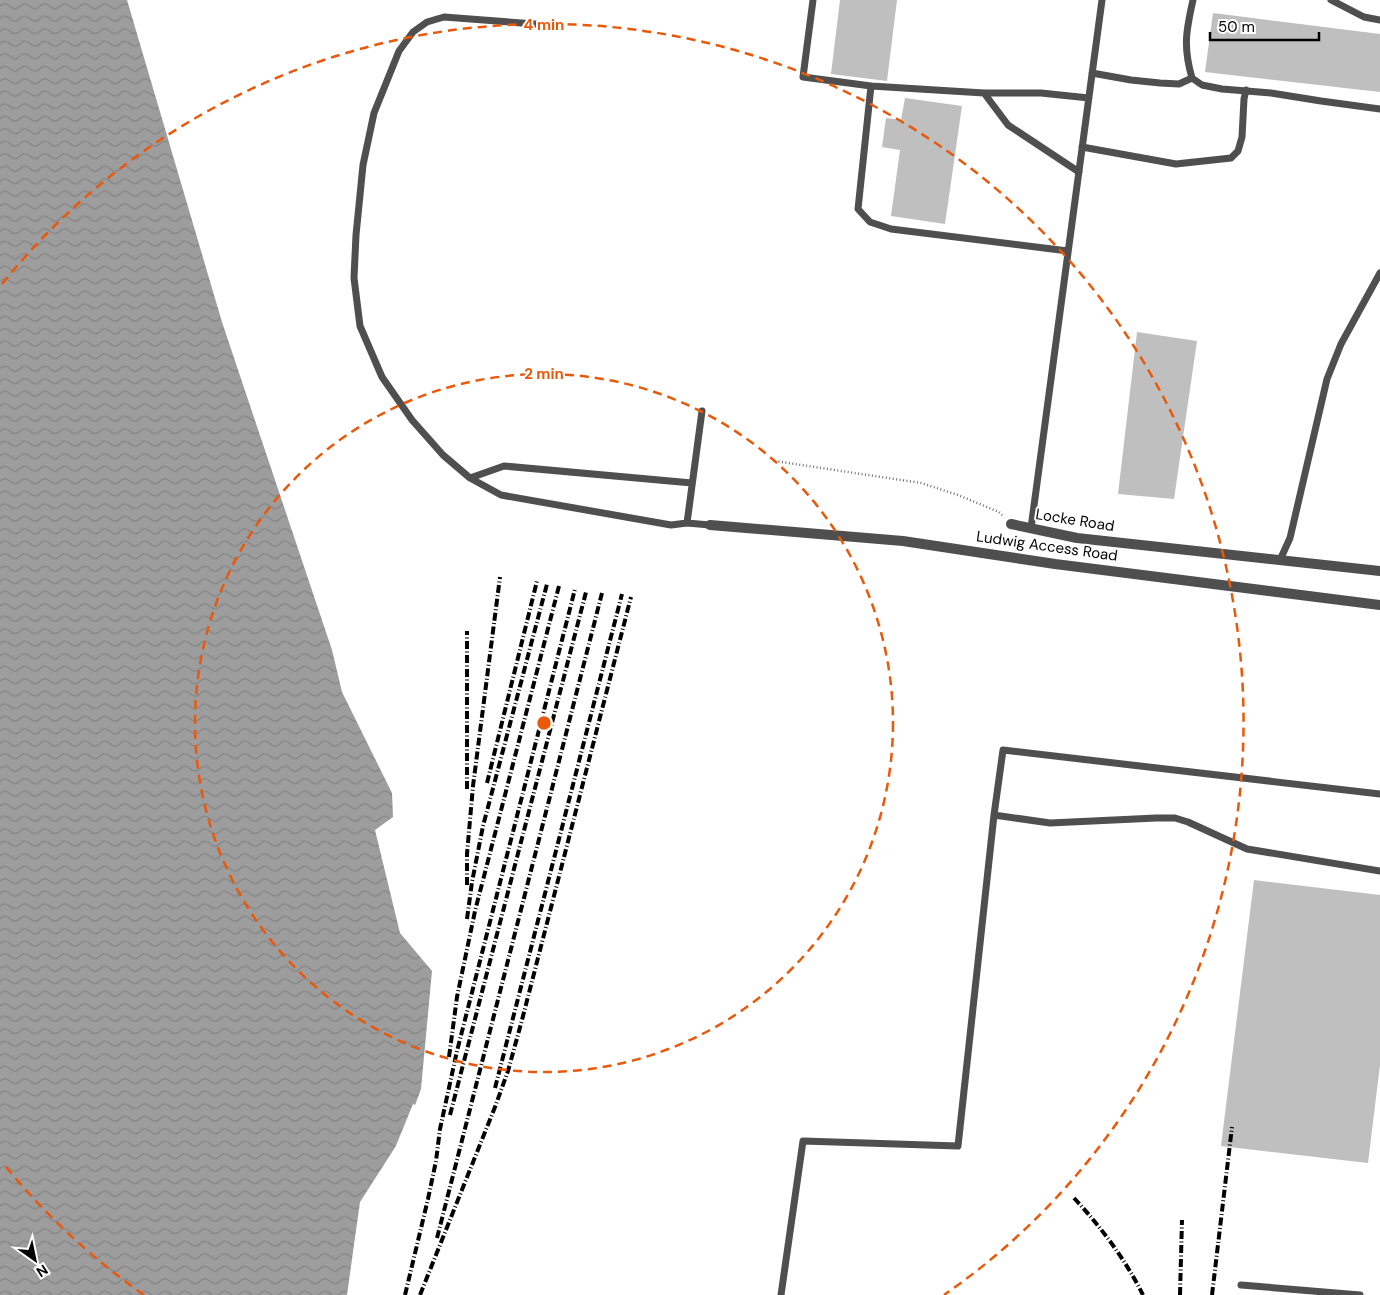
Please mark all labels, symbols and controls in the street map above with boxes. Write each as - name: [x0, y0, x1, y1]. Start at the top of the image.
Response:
- scale bar: [1210, 10, 1319, 42]
- text: 4 min: [524, 15, 564, 35]
- text: 50 m: [1218, 17, 1255, 37]
- text: 2 min: [524, 364, 564, 384]
- street label: Locke Road: [1034, 504, 1116, 536]
- street label: Ludwig Access Road: [975, 526, 1119, 566]
- centre of rings: [535, 714, 553, 732]
- north arrow: [10, 1235, 60, 1285]
- text: N: [33, 1261, 51, 1281]

